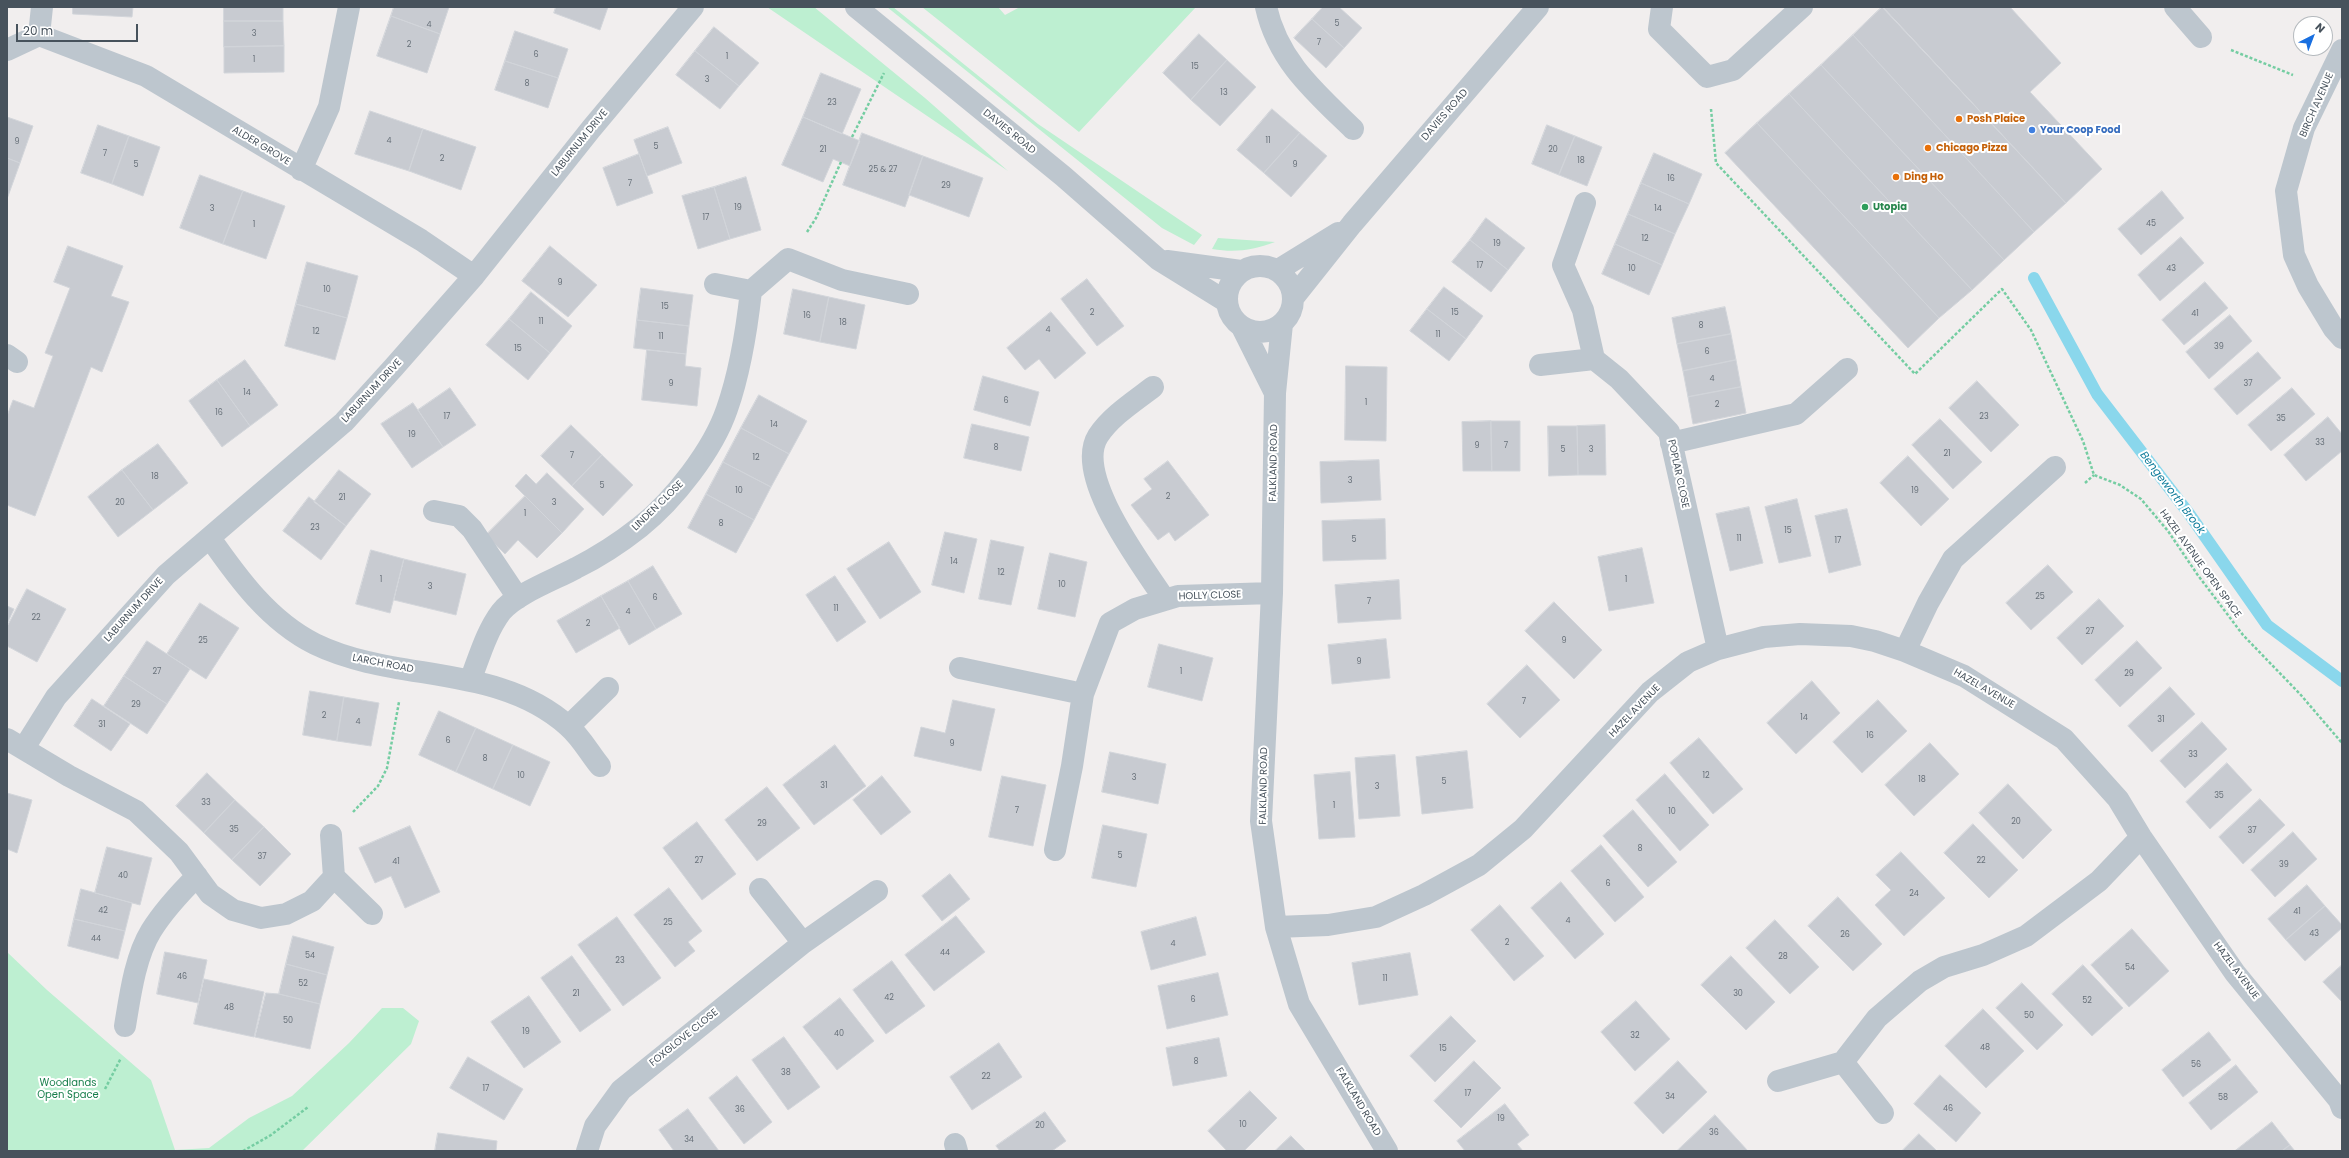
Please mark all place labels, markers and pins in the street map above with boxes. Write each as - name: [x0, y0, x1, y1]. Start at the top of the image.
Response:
- place label: Posh Plaice: [1967, 113, 2025, 125]
- marker: Posh Plaice: [1954, 114, 1964, 124]
- place label: Your Coop Food: [2040, 124, 2120, 136]
- marker: Your Coop Food: [2027, 125, 2037, 135]
- place label: Chicago Pizza: [1936, 142, 2007, 154]
- marker: Chicago Pizza: [1923, 143, 1933, 153]
- place label: Ding Ho: [1904, 171, 1944, 183]
- marker: Ding Ho: [1891, 172, 1901, 182]
- place label: Utopia: [1873, 201, 1907, 213]
- marker: Utopia: [1860, 202, 1870, 212]

